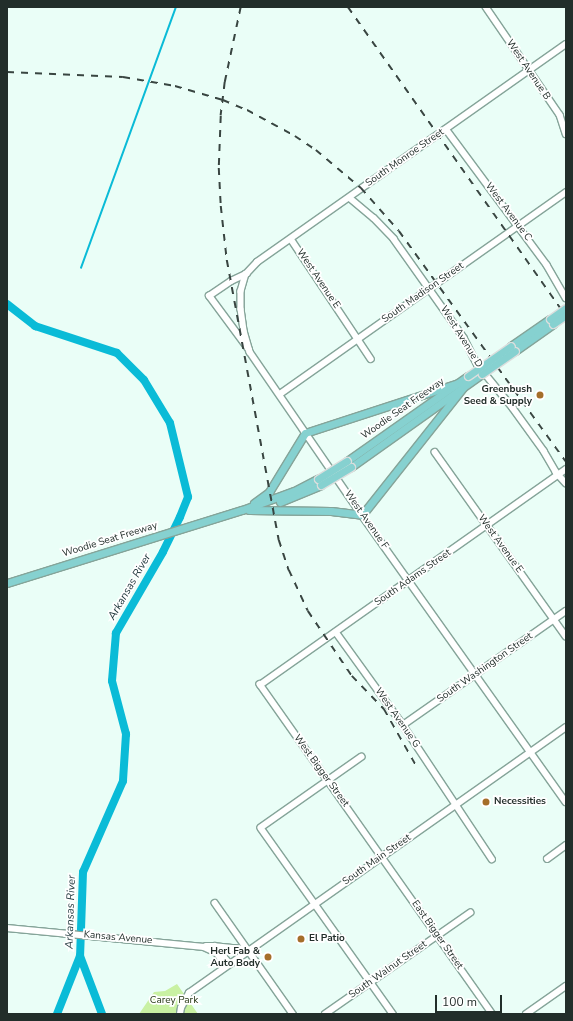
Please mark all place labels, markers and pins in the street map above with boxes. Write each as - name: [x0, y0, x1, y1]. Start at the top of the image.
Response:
- place label: Greenbush Seed & Supply: [464, 383, 532, 406]
- marker: Greenbush Seed & Supply: [535, 390, 545, 400]
- place label: Necessities: [494, 796, 546, 808]
- marker: Necessities: [481, 797, 491, 807]
- place label: El Patio: [309, 933, 345, 945]
- marker: El Patio: [296, 934, 306, 944]
- place label: Herl Fab & Auto Body: [210, 945, 260, 968]
- marker: Herl Fab & Auto Body: [263, 952, 273, 962]

